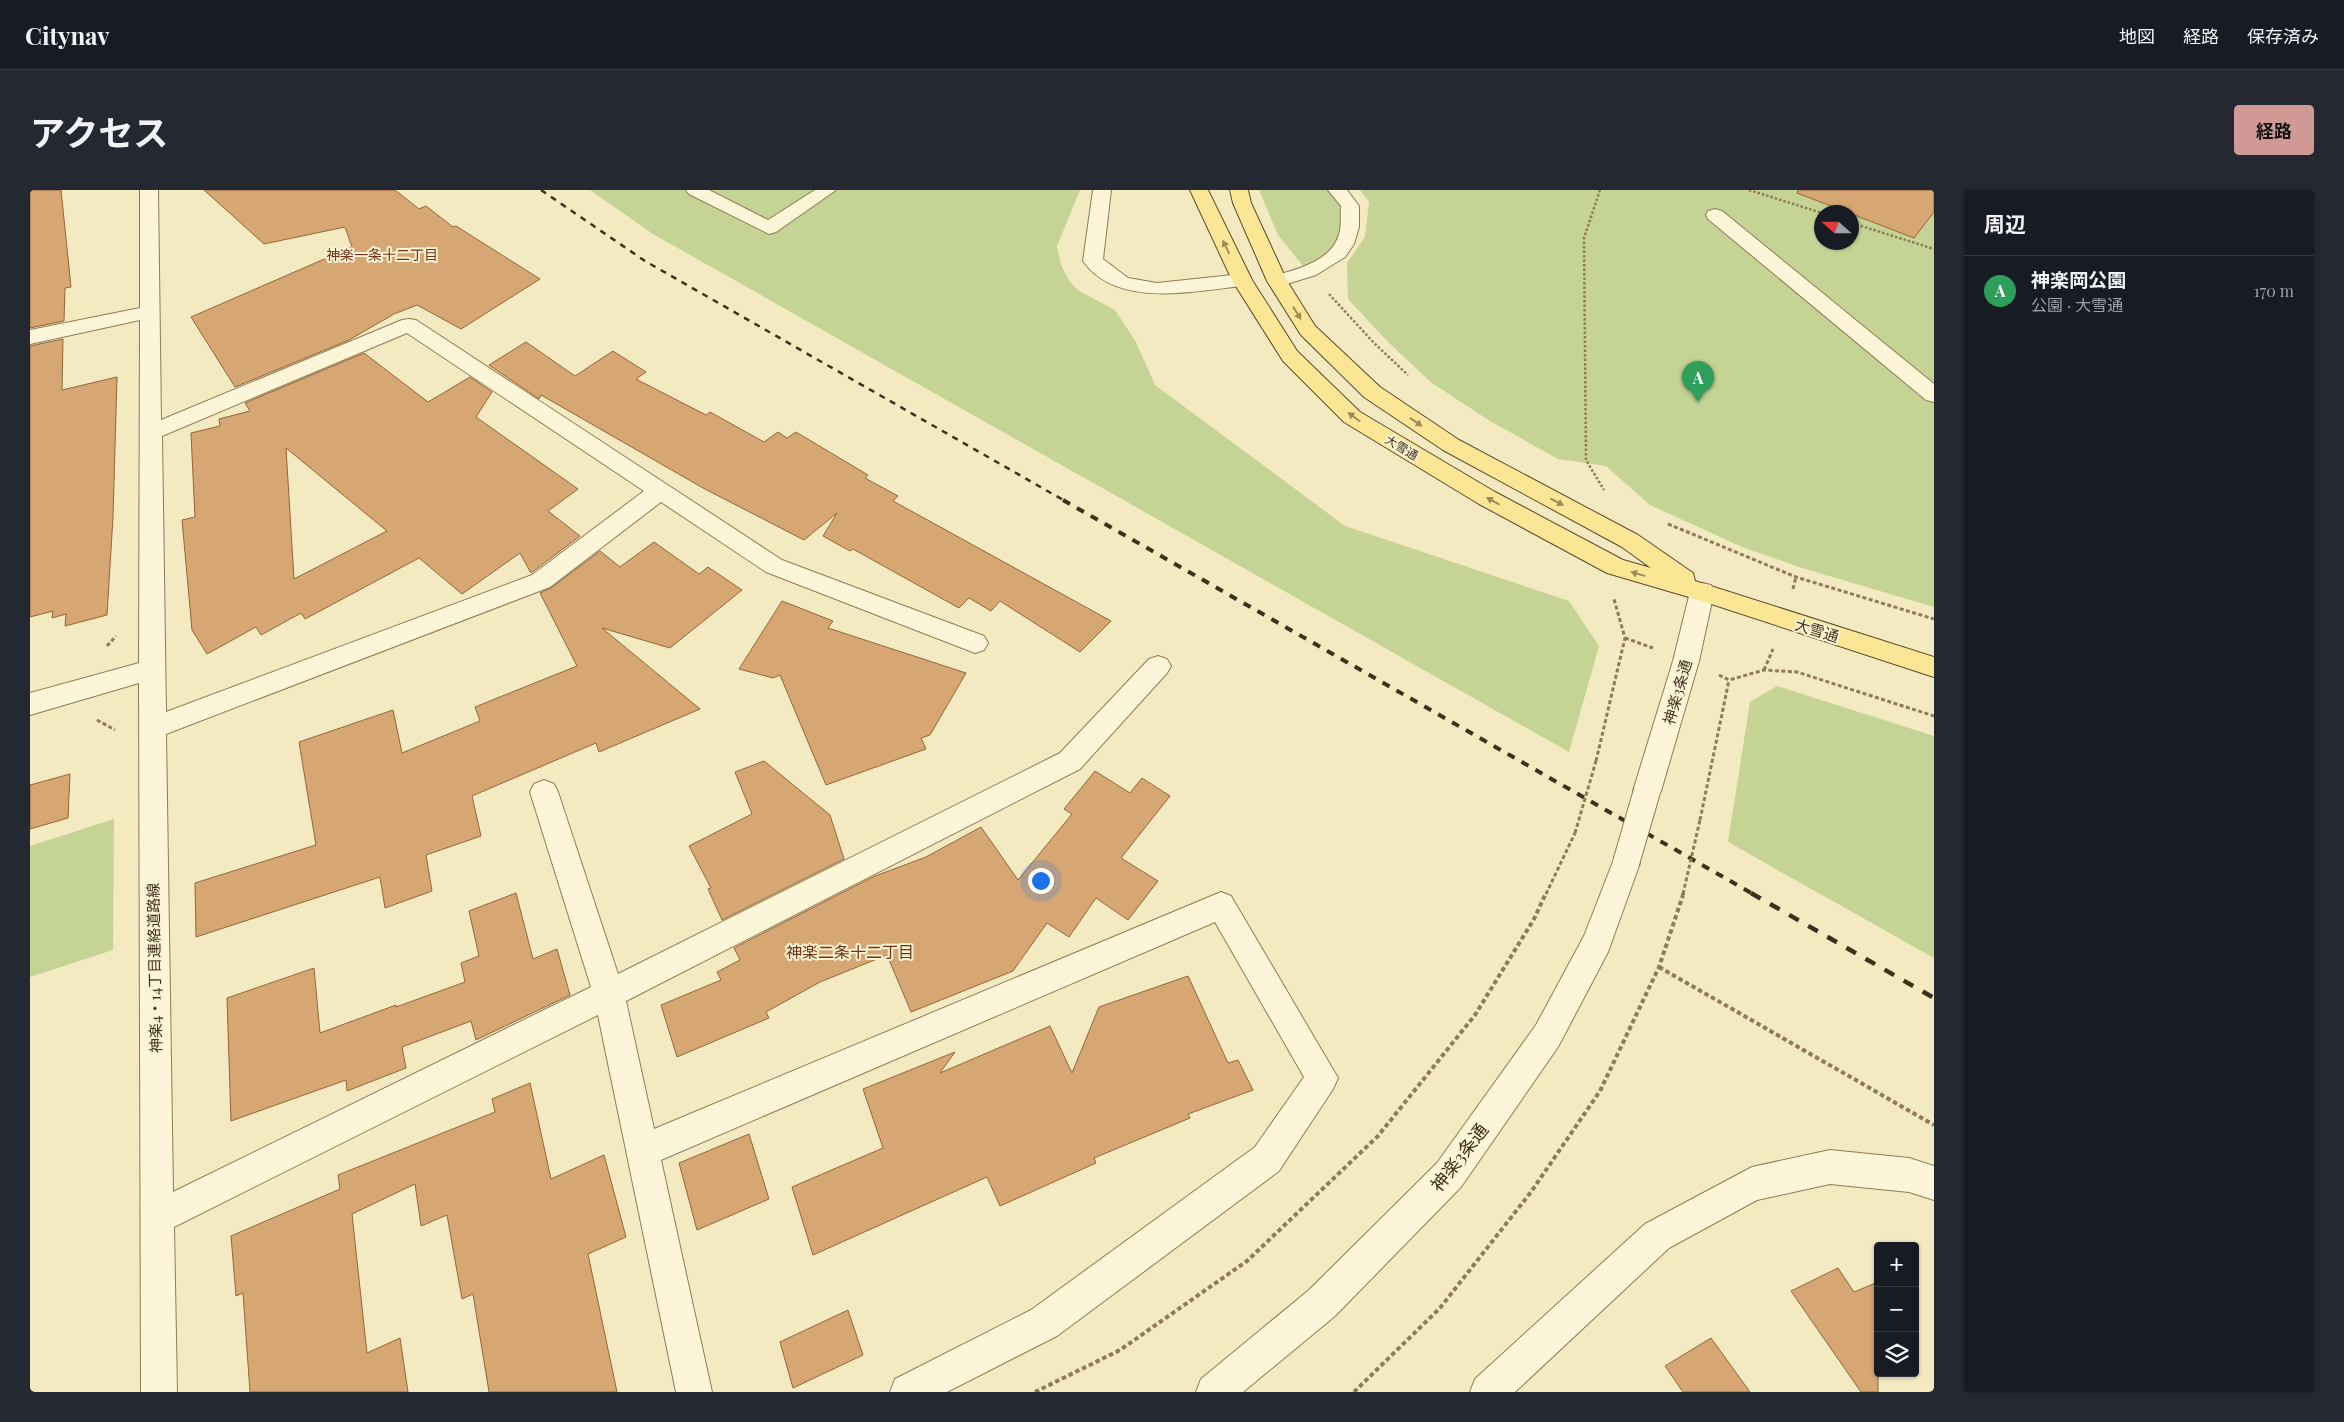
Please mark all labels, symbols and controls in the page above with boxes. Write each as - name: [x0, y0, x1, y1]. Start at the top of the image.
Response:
- text: Citynav: [25, 19, 110, 51]
- text: 地図: [2119, 24, 2155, 48]
- text: 経路: [2183, 24, 2219, 48]
- text: 保存済み: [2247, 24, 2319, 48]
- button: 経路: [2234, 105, 2314, 155]
- text: アクセス: [30, 108, 168, 155]
- north arrow: [1814, 205, 1859, 250]
- text: 周辺: [1984, 209, 2026, 237]
- one-way arrow: [1221, 240, 1229, 254]
- district label: 神楽一条十二丁目: [326, 245, 438, 264]
- text: 神楽岡公園: [2031, 266, 2126, 292]
- text: A: [1995, 280, 2005, 301]
- text: 170 m: [2254, 280, 2294, 301]
- text: 公園 · 大雪通: [2031, 294, 2123, 315]
- one-way arrow: [1293, 306, 1302, 319]
- pin: A: [1682, 361, 1714, 402]
- one-way arrow: [1347, 412, 1361, 422]
- one-way arrow: [1409, 417, 1423, 427]
- street label: 大雪通: [1382, 431, 1422, 463]
- one-way arrow: [1486, 497, 1500, 505]
- one-way arrow: [1550, 498, 1564, 506]
- one-way arrow: [1630, 569, 1645, 577]
- street label: 大雪通: [1793, 614, 1841, 646]
- street label: 神楽3条通: [1658, 657, 1696, 727]
- your location: [1028, 868, 1054, 894]
- street label: 神楽4・14丁目連絡道路線: [143, 883, 165, 1053]
- district label: 神楽二条十二丁目: [786, 941, 914, 962]
- street label: 神楽3条通: [1425, 1118, 1493, 1196]
- map controls: [1874, 1242, 1919, 1377]
- button: +: [1874, 1242, 1919, 1287]
- button: −: [1874, 1287, 1919, 1332]
- button: layers: [1874, 1332, 1919, 1377]

